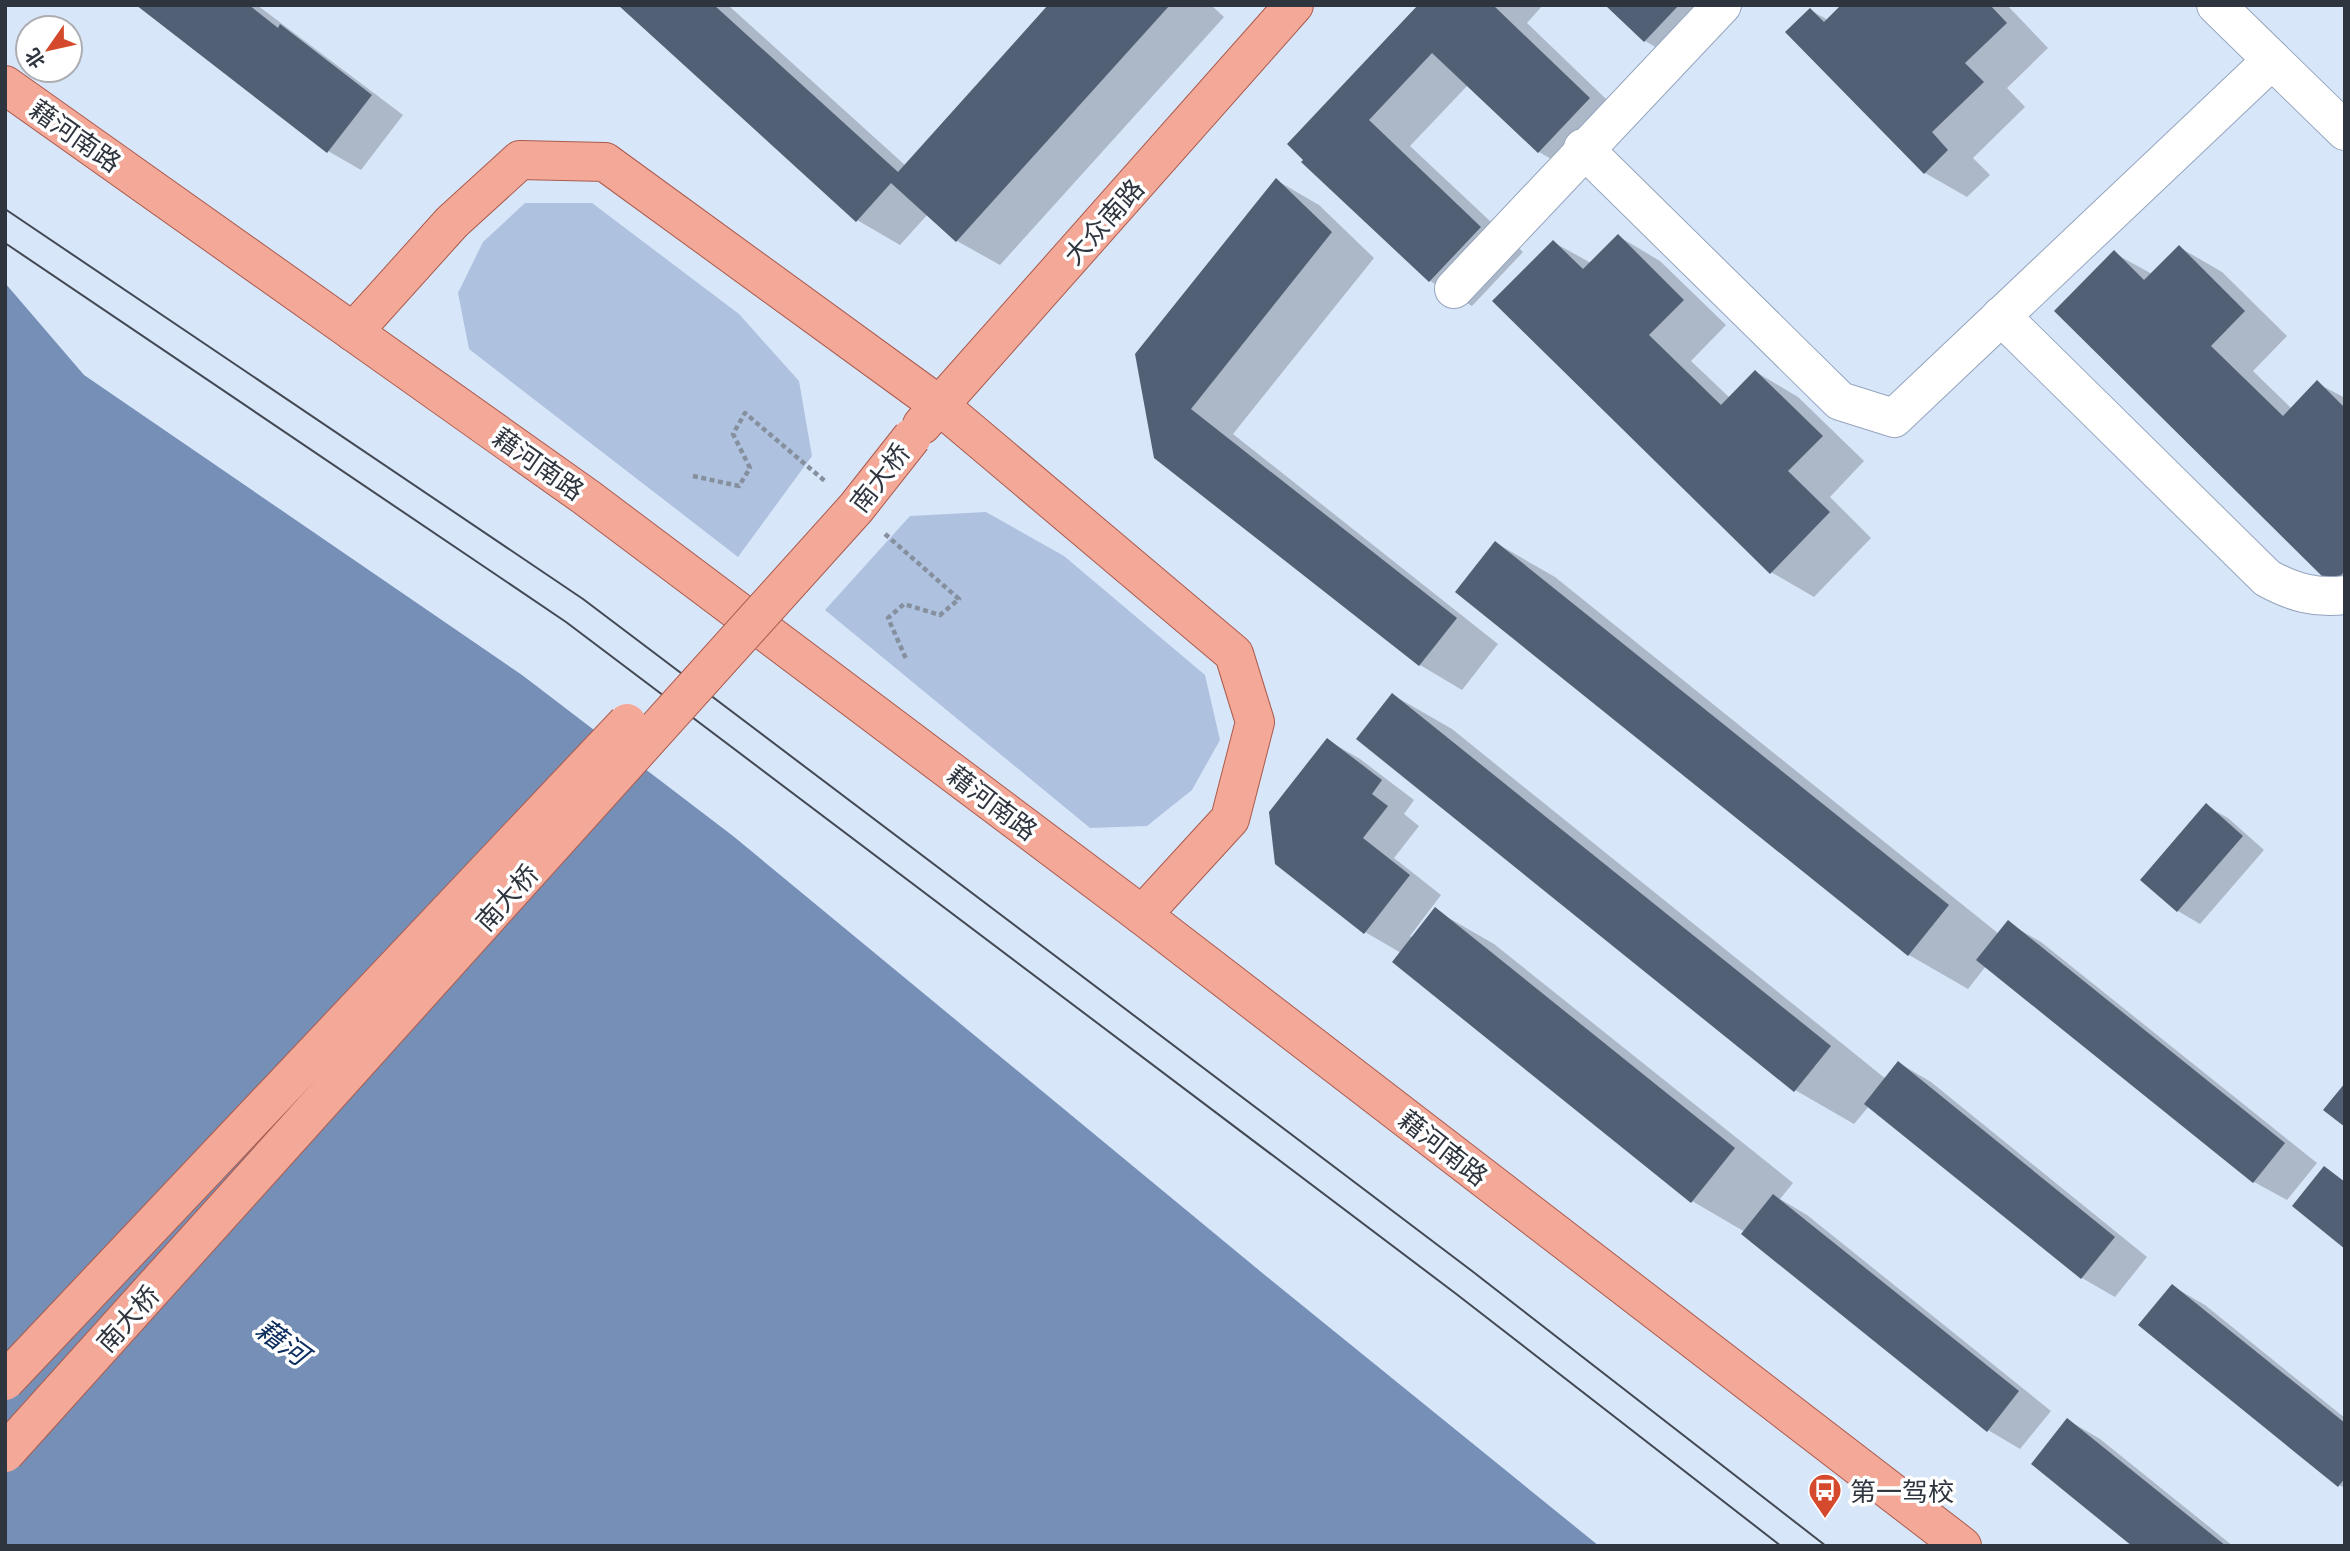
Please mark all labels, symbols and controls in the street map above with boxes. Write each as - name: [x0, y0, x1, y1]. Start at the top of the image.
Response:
- north arrow: [14, 14, 84, 84]
- text: 北: [20, 44, 49, 73]
- street label: 藉河南路: [25, 92, 127, 178]
- street label: 大众南路: [1057, 172, 1149, 270]
- street label: 藉河南路: [488, 420, 590, 506]
- street label: 南大桥: [843, 437, 915, 517]
- street label: 藉河南路: [942, 758, 1044, 846]
- street label: 南大桥: [468, 858, 544, 936]
- street label: 藉河南路: [1393, 1103, 1495, 1191]
- street label: 南大桥: [89, 1279, 165, 1357]
- water label: 藉河: [250, 1311, 320, 1374]
- bus stop icon: 第一驾校: [1806, 1471, 1844, 1520]
- place label: 第一驾校: [1850, 1475, 1954, 1506]

